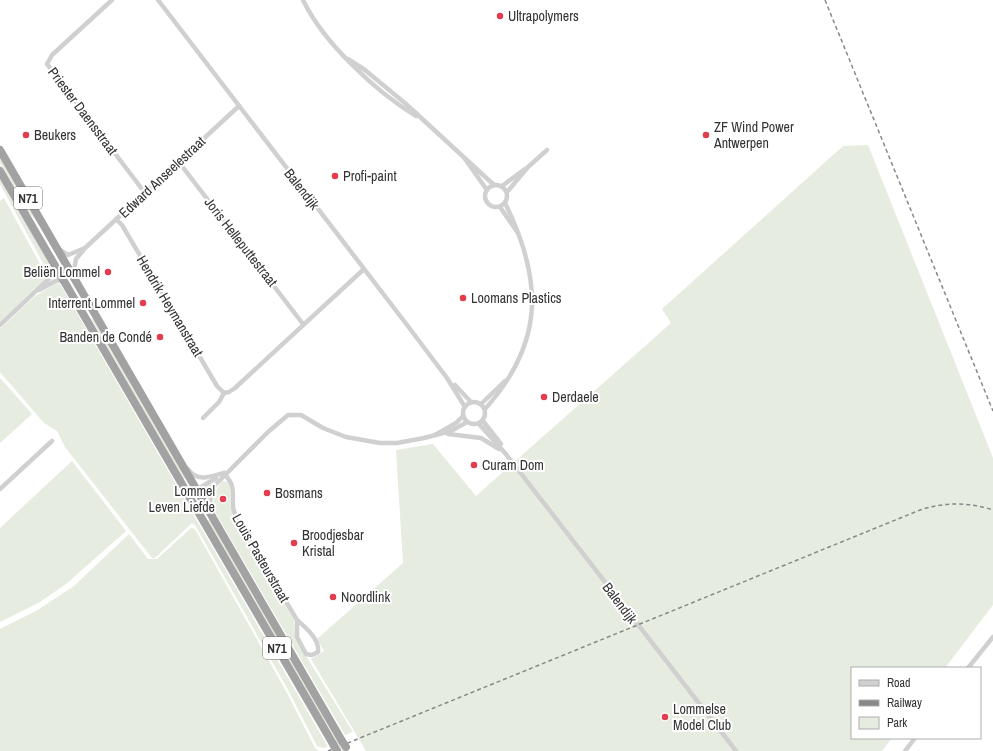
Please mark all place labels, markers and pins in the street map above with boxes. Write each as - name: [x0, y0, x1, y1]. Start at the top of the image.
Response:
- place label: Ultrapolymers: [508, 7, 579, 25]
- marker: Ultrapolymers: [495, 11, 505, 21]
- place label: ZF Wind Power Antwerpen: [713, 118, 794, 152]
- place label: Beukers: [34, 126, 76, 144]
- marker: Beukers: [21, 130, 31, 140]
- marker: ZF Wind Power Antwerpen: [701, 130, 711, 140]
- place label: Profi-paint: [343, 167, 397, 185]
- marker: Profi-paint: [330, 171, 340, 181]
- place label: Beliën Lommel: [23, 263, 100, 281]
- marker: Beliën Lommel: [103, 267, 113, 277]
- place label: Loomans Plastics: [471, 289, 562, 307]
- marker: Loomans Plastics: [458, 293, 468, 303]
- place label: Interrent Lommel: [48, 294, 135, 312]
- marker: Interrent Lommel: [138, 298, 148, 308]
- place label: Banden de Condé: [59, 328, 152, 346]
- marker: Banden de Condé: [155, 332, 165, 342]
- place label: Derdaele: [552, 388, 599, 406]
- marker: Derdaele: [539, 392, 549, 402]
- place label: Curam Dom: [482, 456, 544, 474]
- marker: Curam Dom: [469, 460, 479, 470]
- place label: Lommel Leven Liefde: [149, 482, 215, 516]
- place label: Bosmans: [275, 484, 323, 502]
- marker: Bosmans: [262, 488, 272, 498]
- marker: Lommel Leven Liefde: [218, 494, 228, 504]
- place label: Broodjesbar Kristal: [302, 526, 364, 560]
- marker: Broodjesbar Kristal: [289, 538, 299, 548]
- place label: Noordlink: [341, 588, 390, 606]
- marker: Noordlink: [328, 592, 338, 602]
- place label: Lommelse Model Club: [673, 700, 731, 734]
- marker: Lommelse Model Club: [660, 712, 670, 722]

